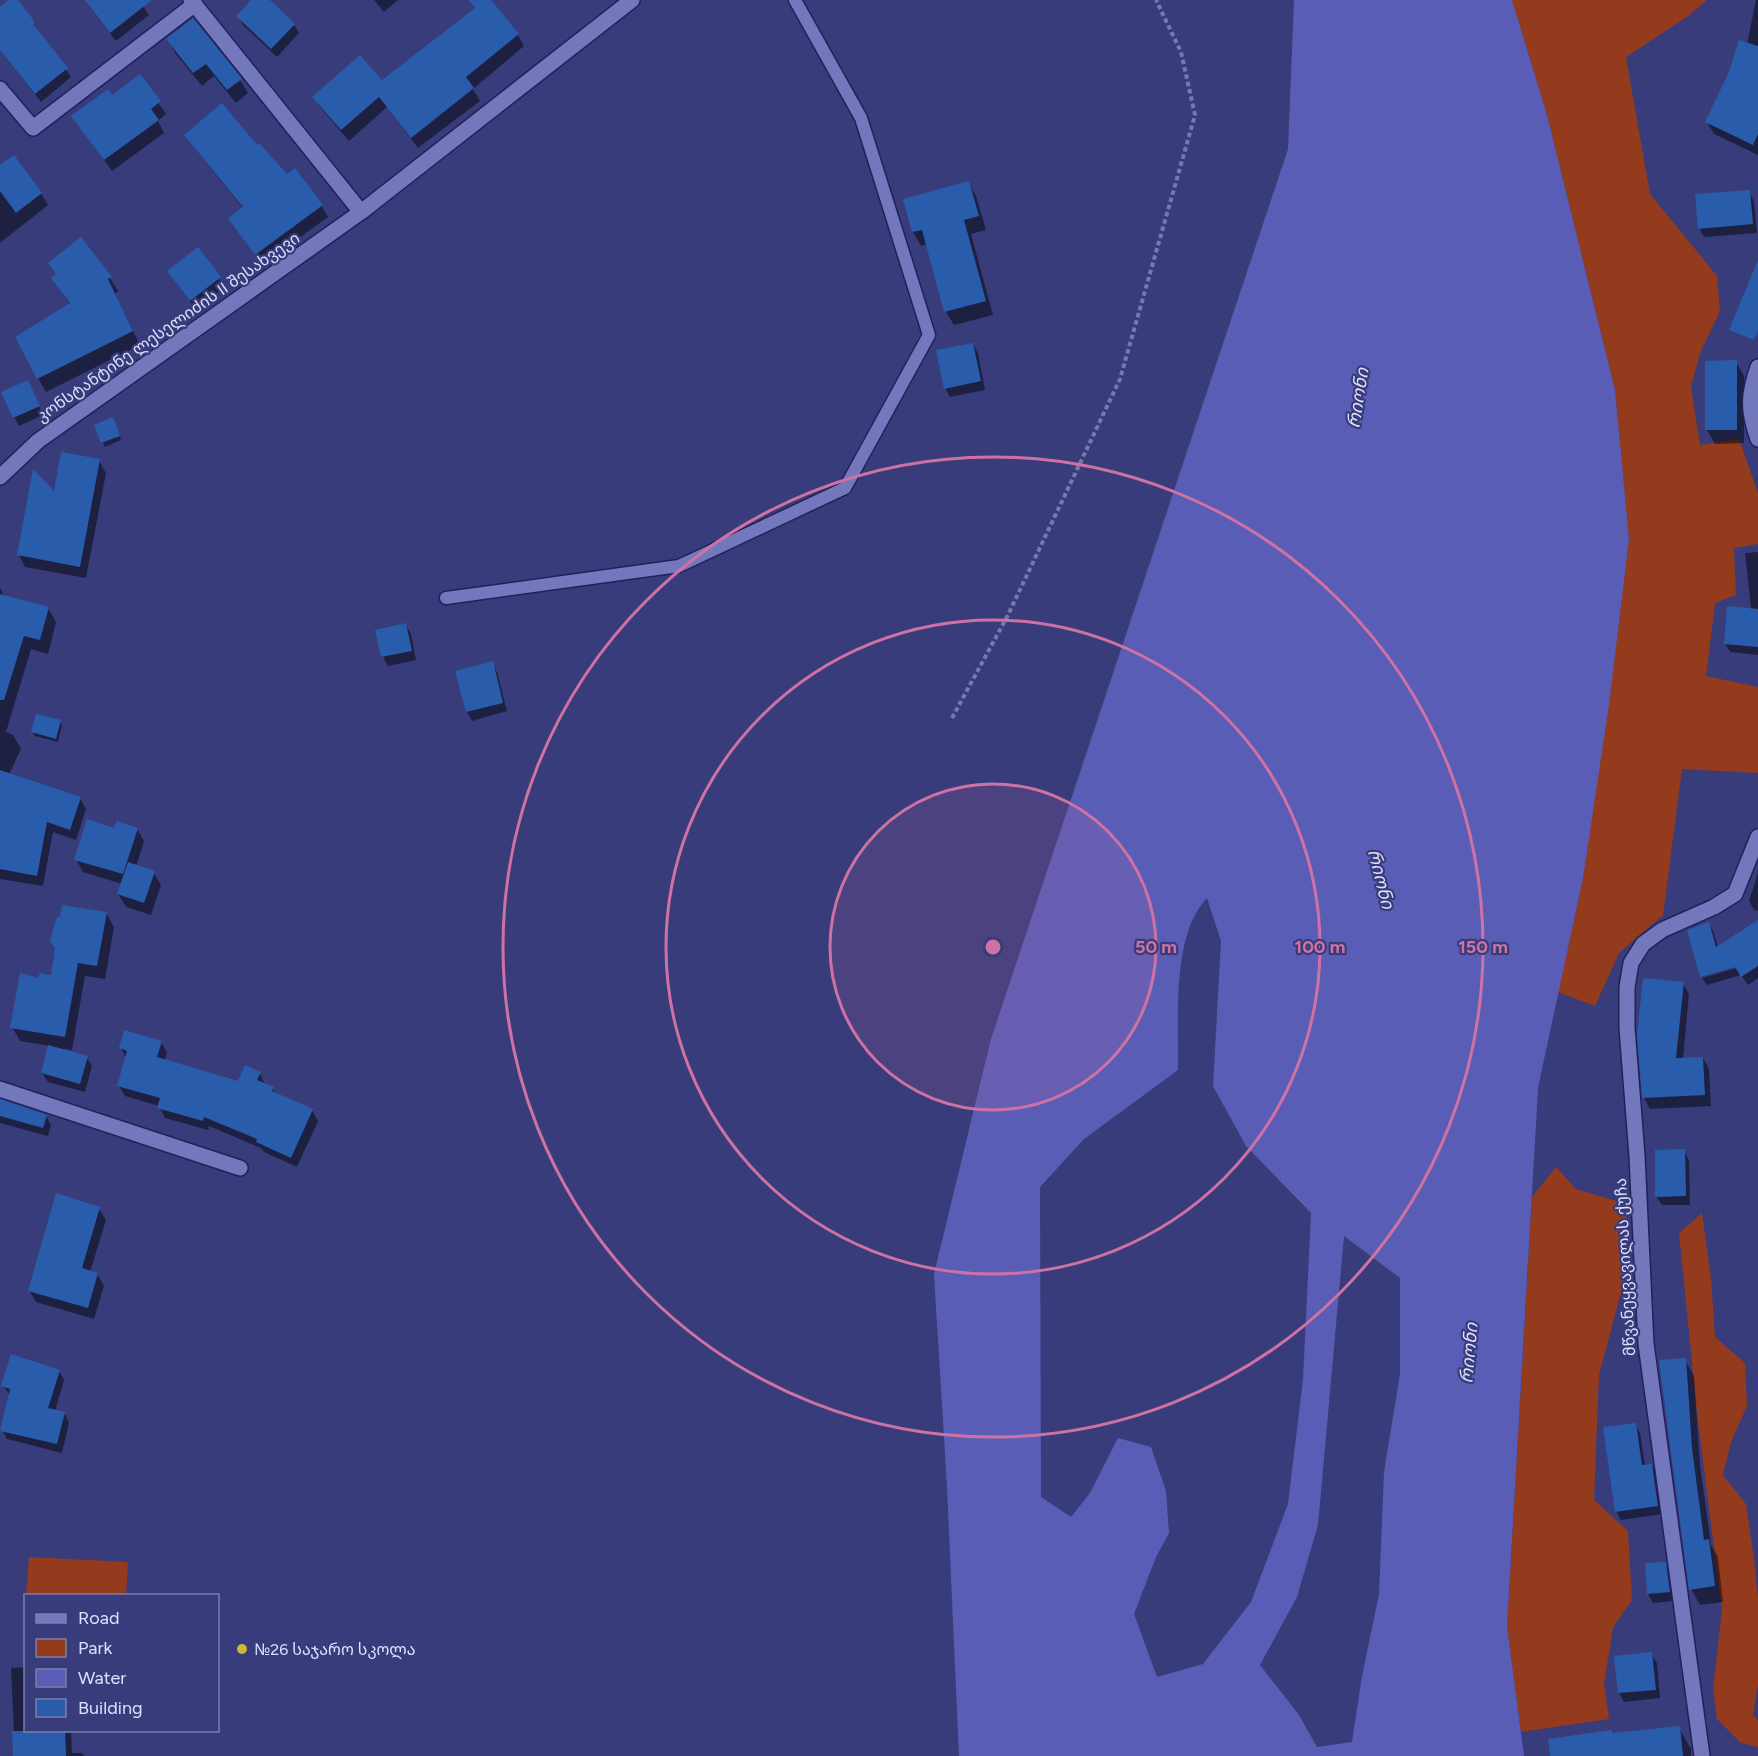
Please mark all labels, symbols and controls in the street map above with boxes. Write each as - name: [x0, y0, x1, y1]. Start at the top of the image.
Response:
- street label: კონსტანტინე ლესელიძის II შესახვევი: [33, 228, 304, 427]
- water label: რიონი: [1342, 366, 1374, 430]
- water label: რიონი: [1363, 847, 1399, 912]
- text: 50 m: [1135, 936, 1177, 958]
- text: 100 m: [1295, 936, 1345, 958]
- text: 150 m: [1458, 936, 1508, 958]
- centre of rings: [983, 937, 1003, 957]
- street label: მწვანეყვავილას ქუჩა: [1611, 1177, 1640, 1357]
- water label: რიონი: [1455, 1321, 1483, 1384]
- legend: [24, 1594, 219, 1732]
- text: Road: [78, 1607, 119, 1629]
- text: Park: [78, 1637, 113, 1659]
- place label: №26 საჯარო სკოლა: [254, 1640, 416, 1660]
- marker: №26 საჯარო სკოლა: [235, 1642, 249, 1656]
- text: Water: [78, 1667, 126, 1689]
- text: Building: [78, 1697, 143, 1719]

